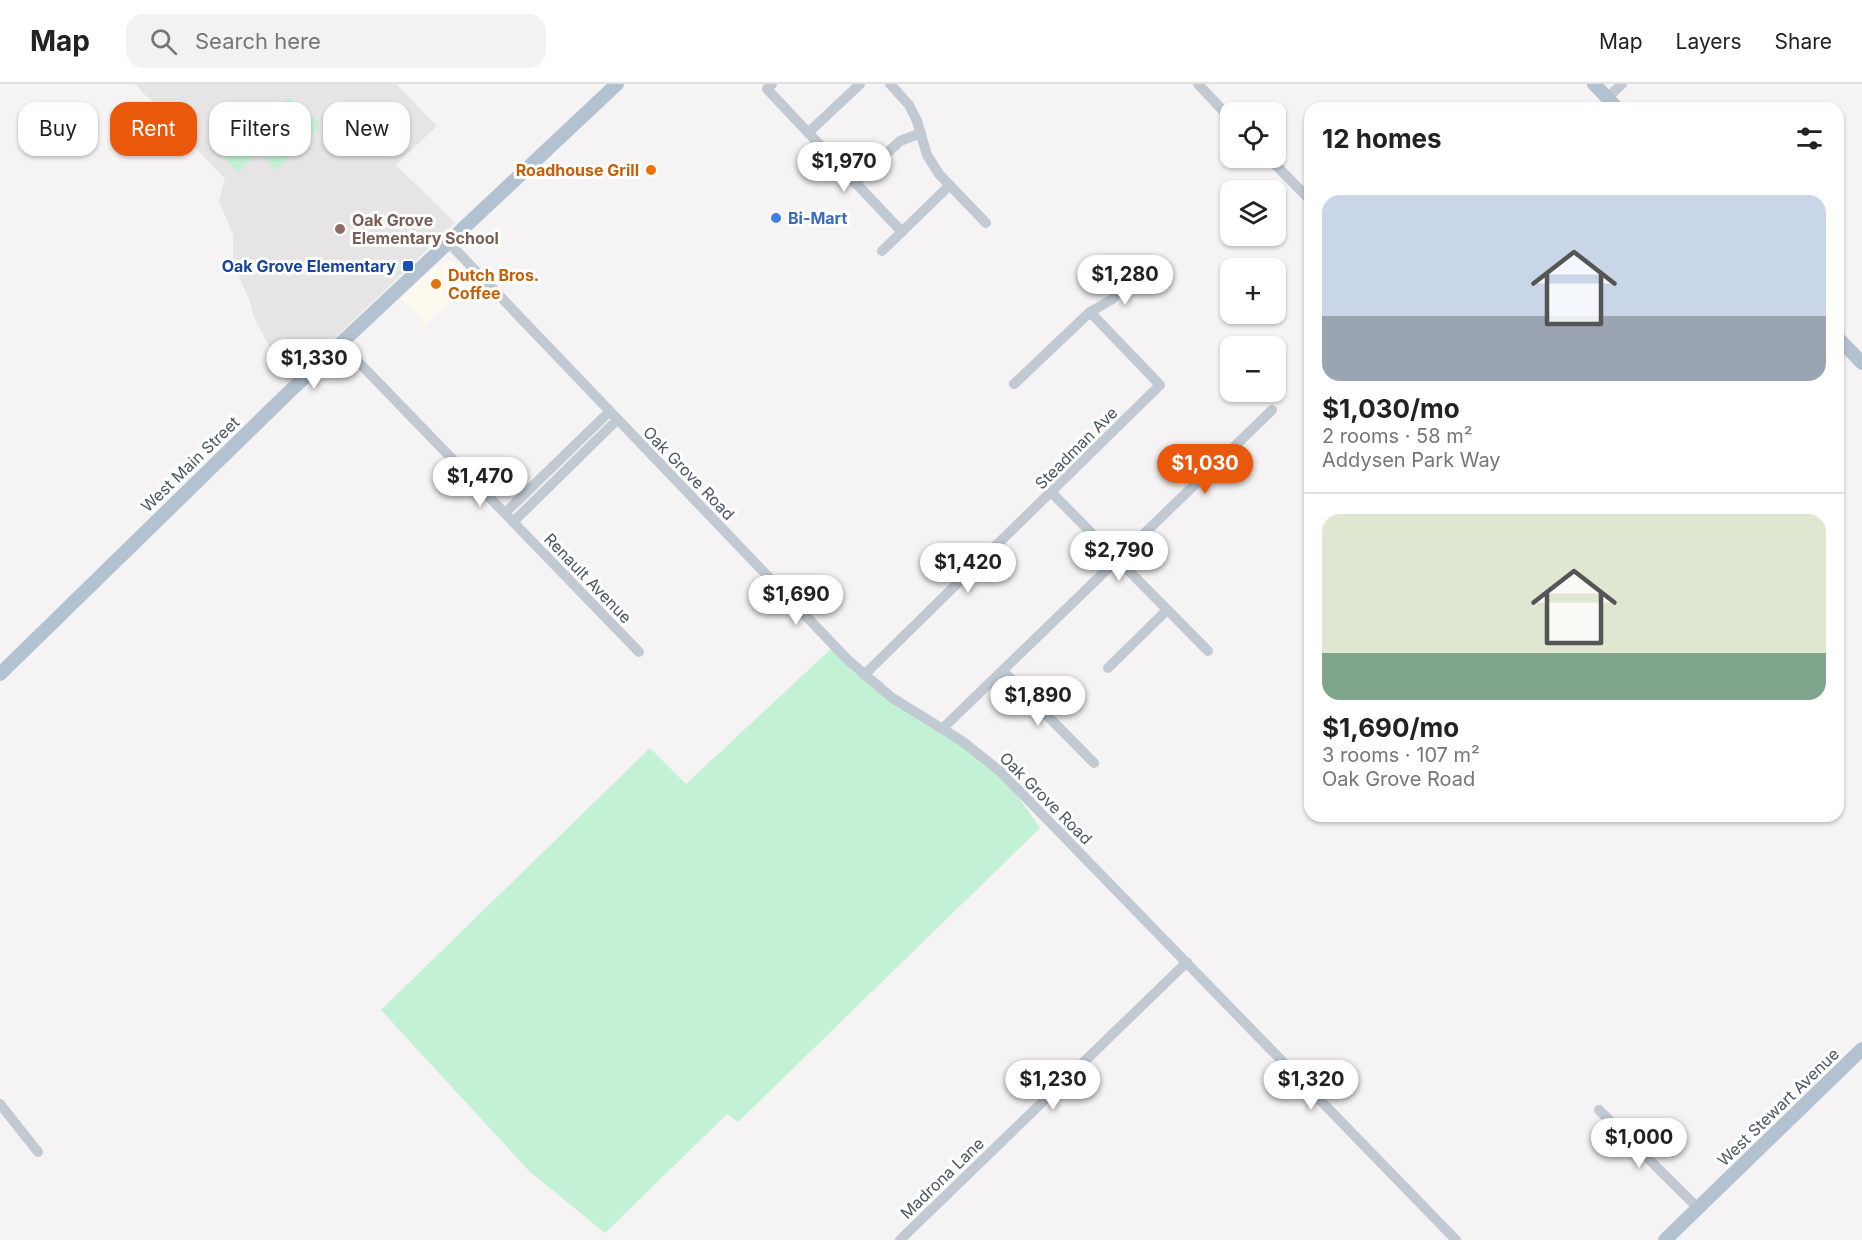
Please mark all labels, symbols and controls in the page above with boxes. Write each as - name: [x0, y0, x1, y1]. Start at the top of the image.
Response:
- search box: [126, 14, 546, 68]
- text: Map: [30, 24, 90, 58]
- icon: search: [147, 25, 180, 58]
- text: Search here: [195, 28, 321, 54]
- text: Map: [1599, 29, 1643, 54]
- text: Layers: [1676, 29, 1742, 54]
- text: Share: [1775, 29, 1832, 54]
- chip: Buy: [18, 102, 98, 156]
- chip: Rent: [110, 102, 197, 156]
- chip: Filters: [209, 102, 311, 156]
- chip: New: [323, 102, 410, 156]
- map controls: [1220, 102, 1286, 402]
- button: locate: [1220, 102, 1286, 168]
- icon: filters: [1793, 122, 1826, 155]
- text: 12 homes: [1322, 123, 1442, 154]
- pin: $1,970: [795, 142, 893, 193]
- text: $1,970: [811, 149, 877, 173]
- place label: Roadhouse Grill: [516, 160, 639, 180]
- marker: Roadhouse Grill: [644, 163, 658, 177]
- button: layers: [1220, 180, 1286, 246]
- place label: Bi-Mart: [788, 208, 847, 228]
- place label: Oak Grove Elementary School: [352, 210, 499, 248]
- marker: Bi-Mart: [769, 211, 783, 225]
- marker: Oak Grove Elementary School: [333, 222, 347, 236]
- icon: home: [1520, 234, 1628, 342]
- pin: $1,280: [1076, 255, 1174, 306]
- place label: Oak Grove Elementary: [222, 256, 396, 276]
- button: +: [1220, 258, 1286, 324]
- marker: Oak Grove Elementary: [401, 259, 415, 273]
- text: $1,280: [1091, 262, 1159, 286]
- place label: Dutch Bros. Coffee: [448, 265, 539, 303]
- marker: Dutch Bros. Coffee: [429, 277, 443, 291]
- button: −: [1220, 336, 1286, 402]
- pin: $1,330: [265, 339, 363, 390]
- text: $1,330: [280, 346, 348, 370]
- text: $1,030/mo: [1322, 393, 1460, 424]
- street label: Steadman Ave: [1031, 403, 1121, 493]
- street label: West Main Street: [137, 412, 243, 516]
- street label: Oak Grove Road: [639, 422, 739, 524]
- text: 2 rooms · 58 m²: [1322, 424, 1473, 448]
- pin: $1,030: [1156, 444, 1254, 495]
- text: Addysen Park Way: [1322, 448, 1501, 472]
- text: $1,030: [1171, 451, 1239, 475]
- pin: $1,470: [431, 457, 529, 508]
- text: $1,470: [447, 464, 513, 488]
- street label: Renault Avenue: [540, 529, 636, 627]
- pin: $2,790: [1070, 531, 1168, 582]
- text: $2,790: [1084, 538, 1154, 562]
- pin: $1,420: [919, 543, 1017, 594]
- text: $1,420: [934, 550, 1002, 574]
- icon: home: [1520, 553, 1628, 661]
- pin: $1,690: [747, 575, 845, 626]
- text: $1,690: [762, 582, 830, 606]
- pin: $1,890: [989, 676, 1087, 727]
- text: $1,890: [1004, 683, 1072, 707]
- text: $1,690/mo: [1322, 712, 1459, 743]
- text: 3 rooms · 107 m²: [1322, 743, 1480, 767]
- street label: Oak Grove Road: [996, 748, 1096, 848]
- text: Oak Grove Road: [1322, 767, 1475, 791]
- street label: West Stewart Avenue: [1713, 1044, 1843, 1170]
- pin: $1,230: [1004, 1060, 1102, 1111]
- pin: $1,320: [1262, 1060, 1360, 1111]
- text: $1,230: [1019, 1067, 1087, 1091]
- text: $1,320: [1278, 1067, 1344, 1091]
- pin: $1,000: [1590, 1118, 1688, 1169]
- text: $1,000: [1605, 1125, 1673, 1149]
- street label: Madrona Lane: [896, 1133, 988, 1223]

